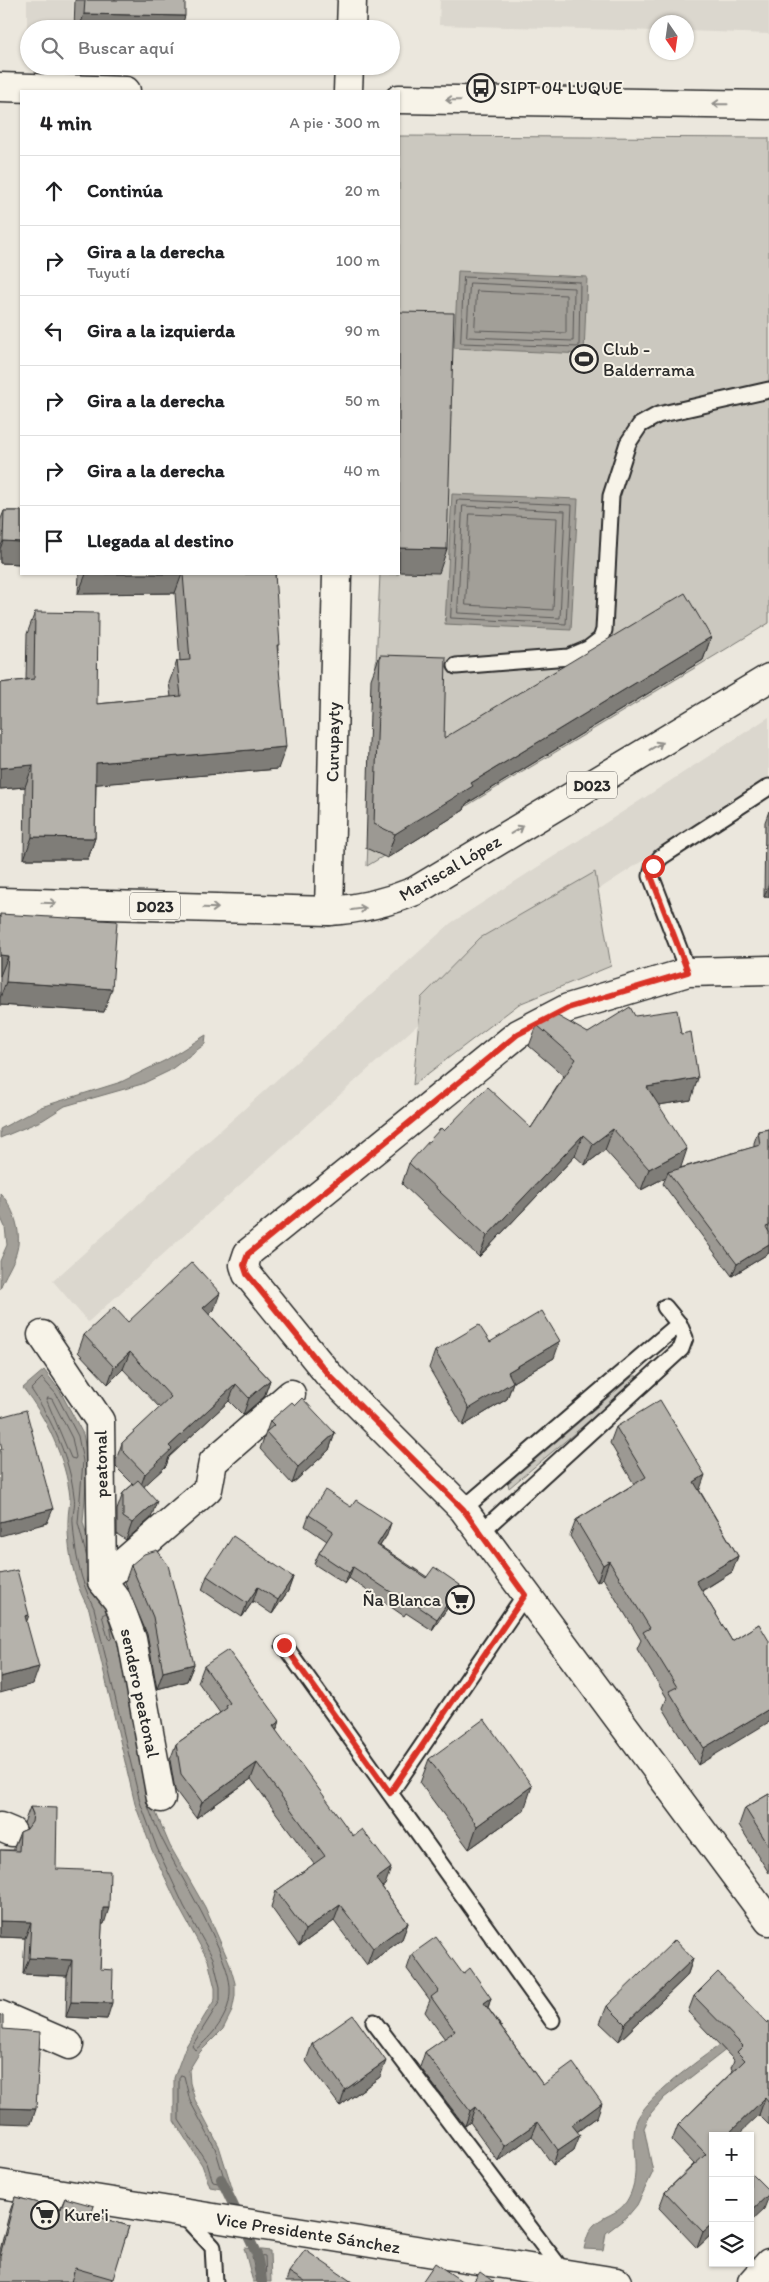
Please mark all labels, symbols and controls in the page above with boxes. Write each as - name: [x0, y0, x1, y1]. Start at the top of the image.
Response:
- north arrow: [649, 15, 694, 60]
- search box: [20, 20, 400, 75]
- icon: search: [38, 34, 66, 62]
- text: Buscar aquí: [78, 36, 174, 59]
- bus stop icon: SIPT 04 LUQUE: [466, 73, 496, 103]
- place label: SIPT 04 LUQUE: [500, 77, 623, 99]
- one-way arrow: [445, 95, 462, 105]
- one-way arrow: [713, 99, 729, 109]
- text: 4 min: [40, 110, 92, 135]
- text: A pie · 300 m: [289, 113, 380, 132]
- icon: ahead: [40, 177, 68, 205]
- text: Continúa: [87, 179, 163, 202]
- text: 20 m: [345, 181, 380, 200]
- text: Gira a la derecha: [87, 240, 225, 263]
- icon: right: [40, 247, 68, 275]
- text: 100 m: [336, 251, 380, 270]
- text: Tuyutí: [87, 263, 130, 282]
- icon: left: [40, 317, 68, 345]
- text: Gira a la izquierda: [87, 319, 235, 342]
- text: 90 m: [345, 321, 380, 340]
- place label: Club - Balderrama: [603, 338, 695, 381]
- sports icon: Club - Balderrama: [569, 344, 599, 374]
- icon: right: [40, 387, 68, 415]
- text: Gira a la derecha: [87, 389, 225, 412]
- text: 50 m: [345, 391, 380, 410]
- icon: right: [40, 457, 68, 485]
- text: Gira a la derecha: [87, 459, 225, 482]
- text: 40 m: [343, 461, 380, 480]
- icon: arrive: [40, 527, 68, 555]
- text: Llegada al destino: [87, 529, 234, 552]
- street label: Curupayty: [321, 701, 345, 782]
- one-way arrow: [649, 741, 663, 751]
- road number: D023: [567, 772, 617, 798]
- one-way arrow: [509, 824, 523, 834]
- street label: Mariscal López: [395, 830, 506, 906]
- route start: [642, 855, 665, 878]
- road number: D023: [130, 892, 180, 919]
- one-way arrow: [40, 899, 56, 908]
- one-way arrow: [203, 903, 219, 912]
- one-way arrow: [351, 904, 367, 914]
- street label: peatonal: [89, 1430, 113, 1498]
- supermarket icon: Ña Blanca: [445, 1585, 475, 1615]
- place label: Ña Blanca: [362, 1589, 442, 1611]
- street label: sendero peatonal: [116, 1626, 164, 1760]
- route end: [273, 1634, 296, 1657]
- map controls: [709, 2132, 754, 2267]
- button: +: [709, 2132, 754, 2177]
- button: −: [709, 2177, 754, 2222]
- supermarket icon: Kure'i: [30, 2200, 60, 2230]
- place label: Kure'i: [64, 2204, 109, 2226]
- street label: Vice Presidente Sánchez: [214, 2208, 402, 2259]
- button: layers: [709, 2222, 754, 2267]

